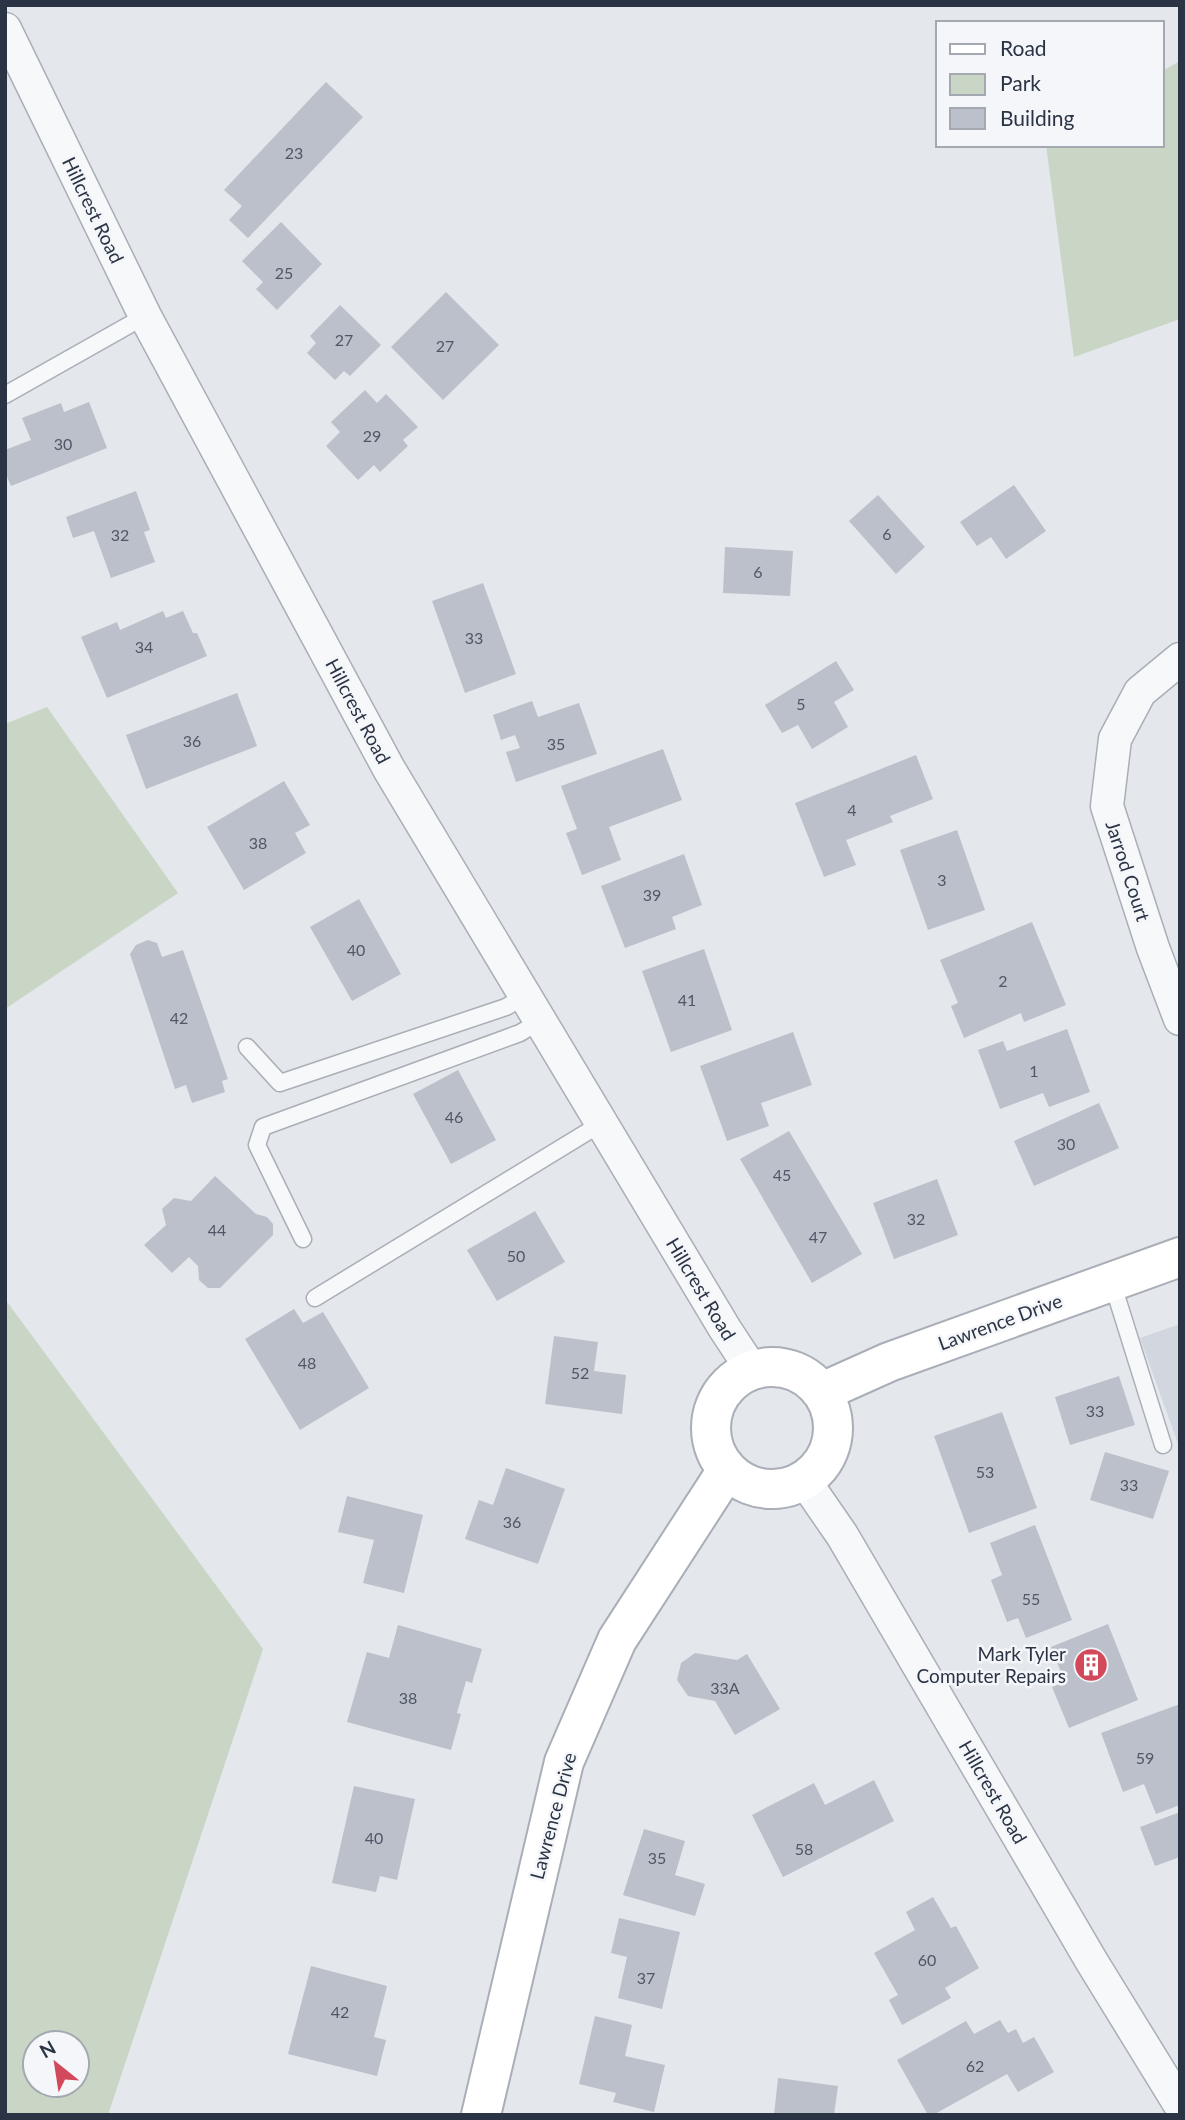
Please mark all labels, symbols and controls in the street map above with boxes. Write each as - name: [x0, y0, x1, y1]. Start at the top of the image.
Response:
- legend: [936, 21, 1164, 147]
- text: Road: [1000, 35, 1047, 60]
- text: Park: [1000, 70, 1041, 95]
- text: Building: [1000, 105, 1075, 130]
- house number: 23: [285, 143, 303, 162]
- street label: Hillcrest Road: [58, 153, 129, 267]
- house number: 25: [275, 263, 293, 282]
- house number: 27: [335, 330, 353, 349]
- house number: 27: [436, 336, 454, 355]
- house number: 29: [363, 426, 381, 445]
- house number: 30: [54, 434, 72, 453]
- house number: 6: [882, 524, 892, 543]
- house number: 32: [111, 525, 129, 544]
- house number: 6: [753, 562, 763, 581]
- house number: 33: [465, 628, 483, 647]
- house number: 34: [135, 637, 153, 656]
- street label: Hillcrest Road: [321, 654, 396, 767]
- house number: 5: [796, 694, 806, 713]
- house number: 36: [183, 731, 201, 750]
- house number: 35: [547, 734, 565, 753]
- house number: 4: [847, 800, 857, 819]
- street label: Jarrod Court: [1101, 818, 1156, 924]
- house number: 38: [249, 833, 267, 852]
- house number: 3: [937, 870, 947, 889]
- house number: 39: [643, 885, 661, 904]
- house number: 40: [347, 940, 365, 959]
- house number: 2: [998, 971, 1008, 990]
- house number: 41: [678, 990, 696, 1009]
- house number: 42: [170, 1008, 188, 1027]
- house number: 1: [1029, 1061, 1039, 1080]
- house number: 46: [445, 1107, 463, 1126]
- house number: 30: [1057, 1134, 1075, 1153]
- house number: 45: [773, 1165, 791, 1184]
- house number: 32: [907, 1209, 925, 1228]
- house number: 44: [208, 1220, 226, 1239]
- house number: 47: [809, 1227, 827, 1246]
- street label: Hillcrest Road: [662, 1233, 741, 1344]
- house number: 50: [507, 1246, 525, 1265]
- street label: Lawrence Drive: [935, 1288, 1065, 1355]
- house number: 48: [298, 1353, 316, 1372]
- house number: 52: [571, 1363, 589, 1382]
- house number: 33: [1086, 1401, 1104, 1420]
- house number: 53: [976, 1462, 994, 1481]
- house number: 33: [1120, 1475, 1138, 1494]
- house number: 36: [503, 1512, 521, 1531]
- house number: 55: [1022, 1589, 1040, 1608]
- place label: Mark Tyler Computer Repairs: [917, 1642, 1066, 1687]
- building icon: Mark Tyler Computer Repairs: [1072, 1646, 1110, 1684]
- house number: 33A: [710, 1678, 740, 1697]
- house number: 38: [399, 1688, 417, 1707]
- street label: Hillcrest Road: [955, 1736, 1032, 1848]
- house number: 59: [1136, 1748, 1154, 1767]
- street label: Lawrence Drive: [525, 1750, 580, 1882]
- house number: 40: [365, 1828, 383, 1847]
- house number: 58: [795, 1839, 813, 1858]
- house number: 35: [648, 1848, 666, 1867]
- house number: 60: [918, 1950, 936, 1969]
- house number: 37: [637, 1968, 655, 1987]
- house number: 42: [331, 2002, 349, 2021]
- north arrow: [21, 2029, 91, 2099]
- text: N: [35, 2035, 59, 2062]
- house number: 62: [966, 2056, 984, 2075]

